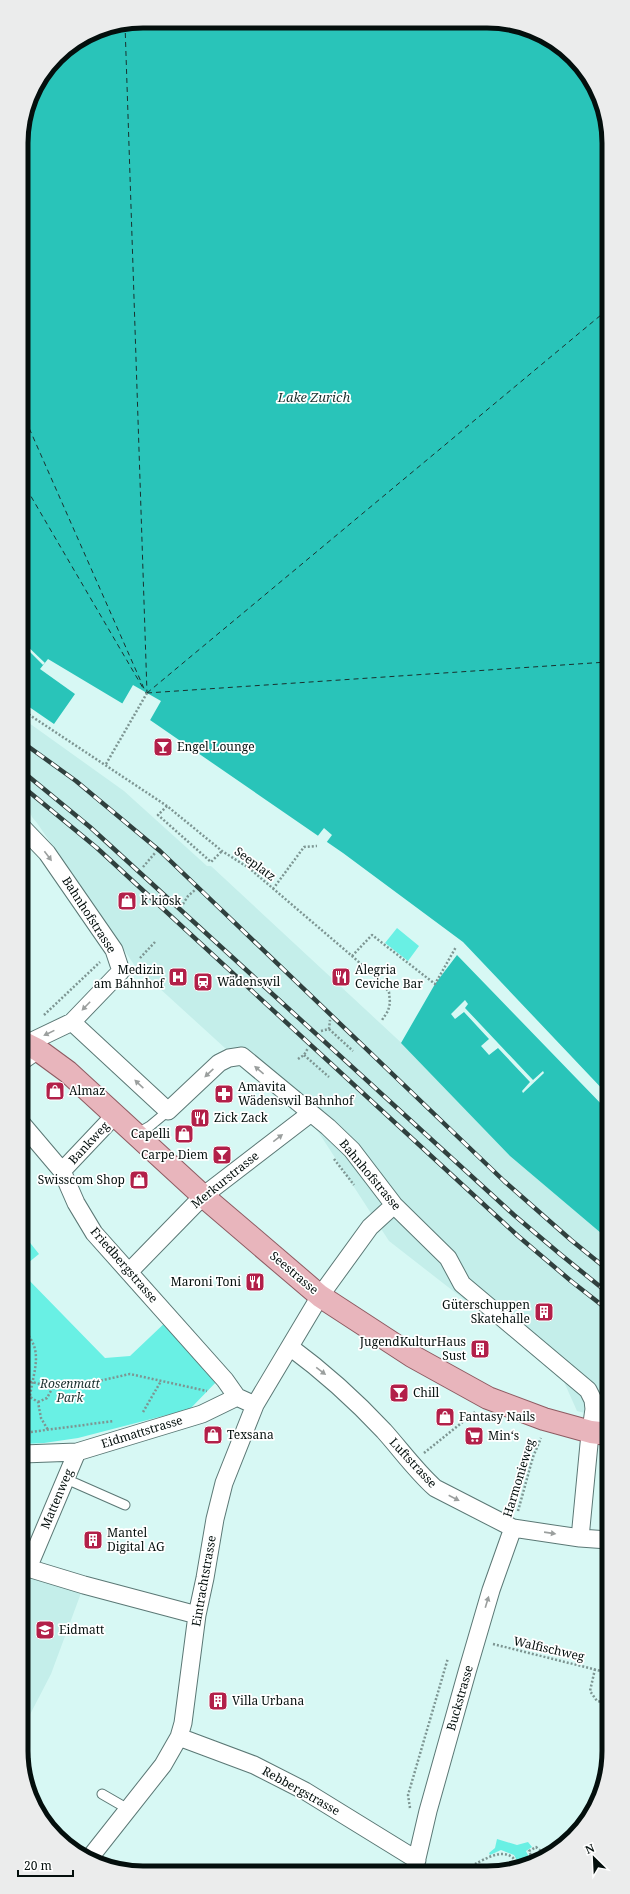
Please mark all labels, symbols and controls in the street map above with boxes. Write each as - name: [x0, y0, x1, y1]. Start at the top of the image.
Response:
- water label: Lake Zurich: [277, 388, 350, 406]
- bar icon: Engel Lounge: [152, 736, 174, 758]
- place label: Engel Lounge: [177, 738, 255, 755]
- street label: Seeplatz: [231, 842, 279, 885]
- one-way arrow: [44, 850, 53, 861]
- street label: Bahnhofstrasse: [58, 873, 121, 956]
- shop icon: k kiosk: [116, 890, 138, 912]
- place label: k kiosk: [141, 892, 182, 909]
- place label: Medizin am Bahnhof: [94, 961, 166, 992]
- place label: Alegria Ceviche Bar: [355, 961, 423, 992]
- hospital icon: Medizin am Bahnhof: [167, 966, 189, 988]
- restaurant icon: Alegria Ceviche Bar: [330, 966, 352, 988]
- station icon: Wädenswil: [192, 971, 214, 993]
- place label: Wädenswil: [217, 973, 281, 990]
- one-way arrow: [82, 1001, 91, 1012]
- one-way arrow: [43, 1030, 55, 1036]
- one-way arrow: [254, 1065, 264, 1074]
- one-way arrow: [204, 1068, 213, 1077]
- place label: Amavita Wädenswil Bahnhof: [238, 1078, 355, 1109]
- one-way arrow: [134, 1079, 144, 1089]
- shop icon: Almaz: [44, 1080, 66, 1102]
- place label: Almaz: [69, 1082, 105, 1099]
- pharmacy icon: Amavita Wädenswil Bahnhof: [213, 1083, 235, 1105]
- restaurant icon: Zick Zack: [189, 1107, 211, 1129]
- place label: Zick Zack: [214, 1109, 269, 1126]
- street label: Bankweg: [64, 1117, 113, 1168]
- shop icon: Capelli: [173, 1123, 195, 1145]
- place label: Capelli: [131, 1125, 170, 1142]
- one-way arrow: [272, 1134, 283, 1142]
- street label: Bahnhofstrasse: [336, 1136, 405, 1214]
- bar icon: Carpe Diem: [211, 1144, 233, 1166]
- place label: Carpe Diem: [141, 1146, 208, 1163]
- street label: Merkurstrasse: [187, 1147, 262, 1212]
- shop icon: Swisscom Shop: [128, 1169, 150, 1191]
- place label: Swisscom Shop: [38, 1171, 125, 1188]
- street label: Friedbergstrasse: [87, 1223, 162, 1306]
- street label: Seestrasse: [266, 1247, 322, 1298]
- restaurant icon: Maroni Toni: [244, 1271, 266, 1293]
- place label: Maroni Toni: [170, 1273, 241, 1290]
- place label: Güterschuppen Skatehalle: [442, 1296, 530, 1327]
- building icon: Güterschuppen Skatehalle: [533, 1301, 555, 1323]
- place label: JugendKulturHaus Sust: [359, 1333, 466, 1364]
- building icon: JugendKulturHaus Sust: [469, 1338, 491, 1360]
- one-way arrow: [315, 1366, 326, 1375]
- park label: Rosenmatt Park: [39, 1375, 101, 1406]
- bar icon: Chill: [388, 1382, 410, 1404]
- place label: Chill: [413, 1384, 440, 1401]
- shop icon: Fantasy Nails: [434, 1406, 456, 1428]
- place label: Fantasy Nails: [459, 1408, 535, 1425]
- street label: Eidmattstrasse: [99, 1411, 185, 1452]
- shop icon: Texsana: [202, 1424, 224, 1446]
- supermarket icon: Min‘s: [463, 1425, 485, 1447]
- place label: Texsana: [227, 1426, 274, 1443]
- place label: Min‘s: [488, 1427, 519, 1444]
- street label: Luftstrasse: [386, 1434, 441, 1491]
- street label: Harmonieweg: [498, 1436, 539, 1519]
- street label: Mattenweg: [36, 1466, 77, 1532]
- one-way arrow: [449, 1495, 460, 1502]
- place label: Mantel Digital AG: [107, 1524, 165, 1555]
- building icon: Mantel Digital AG: [82, 1529, 104, 1551]
- one-way arrow: [544, 1530, 556, 1536]
- street label: Eintrachtstrasse: [187, 1534, 220, 1628]
- one-way arrow: [484, 1595, 490, 1607]
- school or university icon: Eidmatt: [34, 1619, 56, 1641]
- place label: Eidmatt: [59, 1621, 104, 1638]
- street label: Walfischweg: [512, 1632, 587, 1665]
- street label: Buckstrasse: [442, 1663, 477, 1733]
- building icon: Villa Urbana: [207, 1690, 229, 1712]
- place label: Villa Urbana: [232, 1692, 304, 1709]
- street label: Rebbergstrasse: [259, 1762, 343, 1819]
- north arrow: [574, 1838, 614, 1878]
- text: N: [583, 1840, 597, 1857]
- scale bar: [18, 1852, 73, 1878]
- text: 20 m: [24, 1857, 52, 1874]

